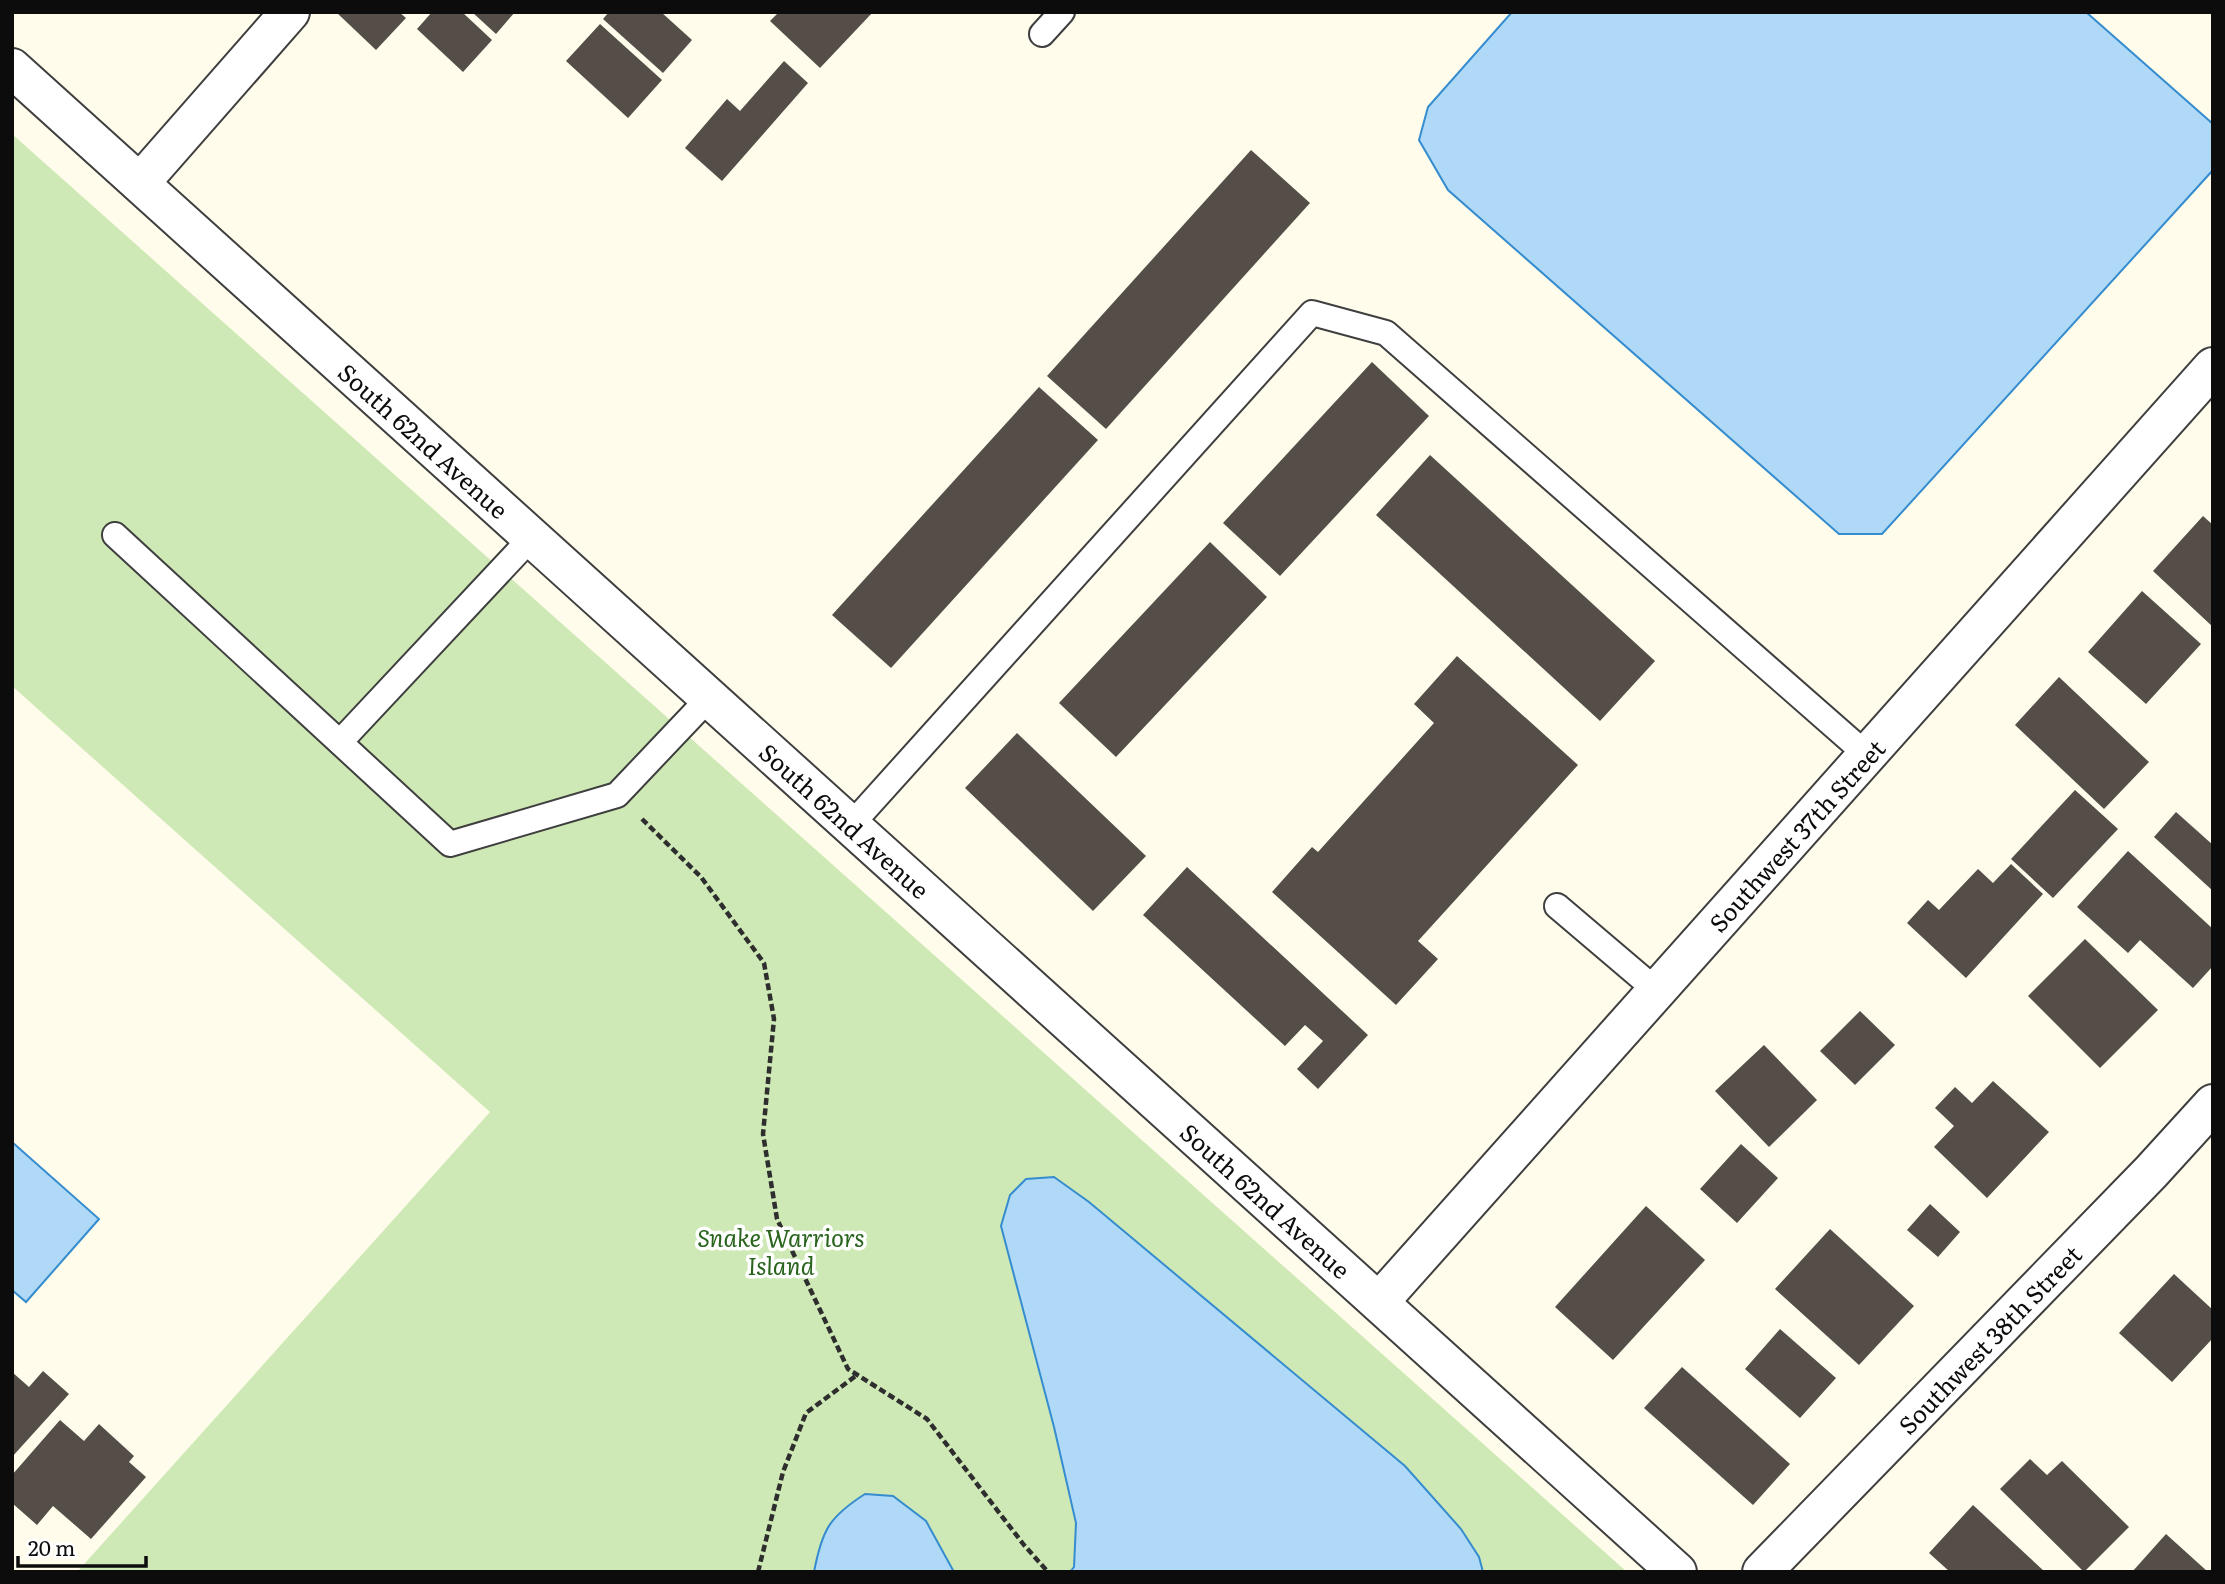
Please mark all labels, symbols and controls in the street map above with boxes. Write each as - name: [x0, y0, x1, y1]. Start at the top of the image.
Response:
- street label: South 62nd Avenue: [331, 354, 517, 526]
- street label: Southwest 37th Street: [1700, 731, 1892, 939]
- street label: South 62nd Avenue: [752, 734, 938, 906]
- street label: South 62nd Avenue: [1173, 1114, 1359, 1286]
- park label: Snake Warriors Island: [697, 1219, 865, 1282]
- street label: Southwest 38th Street: [1889, 1237, 2089, 1441]
- scale bar: [18, 1524, 145, 1568]
- text: 20 m: [28, 1531, 75, 1562]

